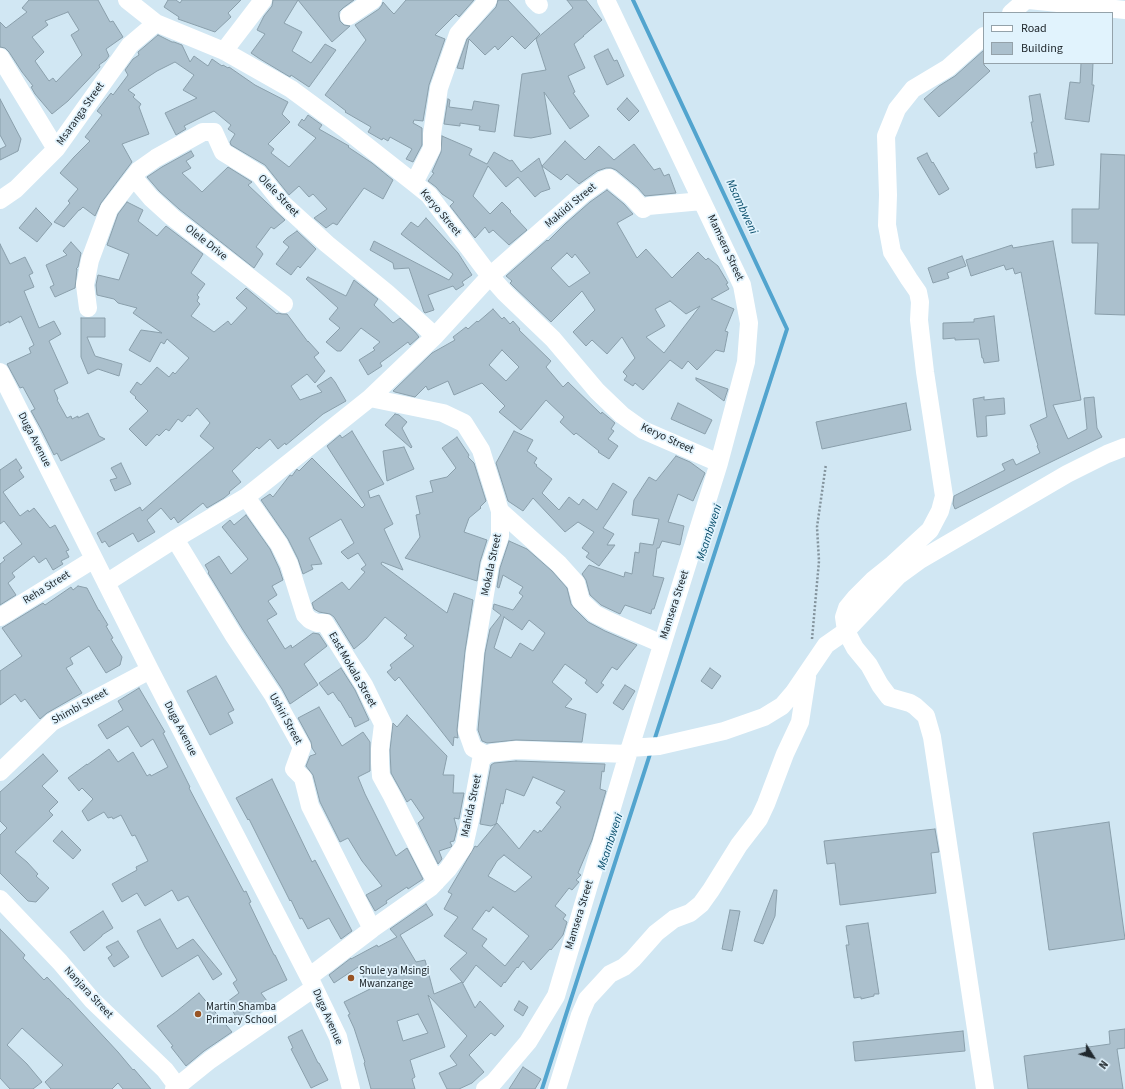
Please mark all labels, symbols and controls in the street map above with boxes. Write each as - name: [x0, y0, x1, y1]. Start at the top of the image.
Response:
- legend: [983, 12, 1113, 64]
- text: Road: [1021, 20, 1047, 37]
- text: Building: [1021, 40, 1063, 57]
- street label: Msaranga Street: [54, 80, 108, 148]
- street label: Olele Street: [255, 172, 301, 220]
- water label: Msambweni: [722, 177, 760, 237]
- street label: Makiidi Street: [543, 181, 599, 231]
- street label: Keryo Street: [417, 187, 463, 239]
- street label: Mamsera Street: [704, 213, 746, 283]
- street label: Olele Drive: [182, 222, 230, 264]
- street label: Duga Avenue: [15, 410, 53, 470]
- street label: Keryo Street: [639, 421, 695, 457]
- water label: Msambweni: [694, 503, 726, 563]
- street label: Mokala Street: [479, 533, 505, 597]
- street label: Reha Street: [21, 568, 73, 608]
- street label: Mamsera Street: [658, 569, 692, 641]
- street label: East Mokala Street: [325, 630, 379, 710]
- street label: Shimbi Street: [50, 686, 110, 728]
- street label: Ushiri Street: [265, 691, 305, 747]
- street label: Duga Avenue: [161, 699, 199, 759]
- street label: Mahida Street: [459, 774, 485, 838]
- water label: Msambweni: [595, 812, 627, 872]
- street label: Mamsera Street: [563, 879, 597, 951]
- street label: Nanjara Street: [61, 964, 115, 1022]
- place label: Shule ya Msingi Mwanzange: [359, 965, 430, 991]
- marker: Shule ya Msingi Mwanzange: [346, 973, 356, 983]
- street label: Duga Avenue: [309, 987, 345, 1047]
- place label: Martin Shamba Primary School: [206, 1001, 276, 1027]
- marker: Martin Shamba Primary School: [193, 1009, 203, 1019]
- north arrow: [1073, 1037, 1113, 1077]
- text: N: [1095, 1057, 1111, 1072]

